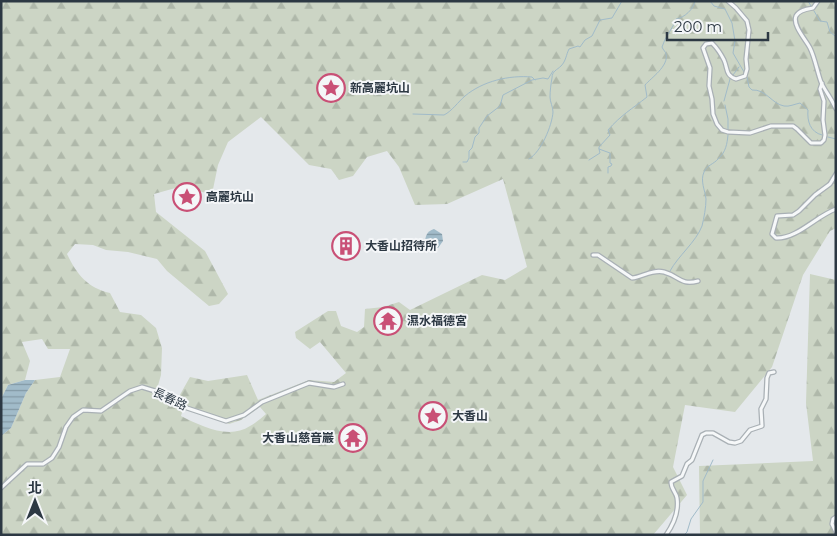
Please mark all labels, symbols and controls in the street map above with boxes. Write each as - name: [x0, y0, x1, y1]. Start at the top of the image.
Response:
- scale bar: [667, 10, 768, 42]
- text: 200 m: [674, 17, 722, 36]
- place icon: 新高麗坑山: [316, 73, 346, 103]
- place label: 新高麗坑山: [350, 80, 410, 95]
- place icon: 高麗坑山: [172, 182, 202, 212]
- place label: 高麗坑山: [206, 189, 254, 204]
- building icon: 大香山招待所: [331, 231, 361, 261]
- place label: 大香山招待所: [365, 238, 437, 253]
- temple icon: 濕水福德宮: [373, 306, 403, 336]
- place label: 濕水福德宮: [407, 313, 467, 328]
- street label: 長春路: [151, 384, 190, 413]
- place icon: 大香山: [418, 401, 448, 431]
- place label: 大香山: [452, 408, 488, 423]
- temple icon: 大香山慈音巖: [338, 423, 368, 453]
- place label: 大香山慈音巖: [262, 430, 334, 445]
- north arrow: [10, 476, 60, 526]
- text: 北: [28, 479, 42, 497]

